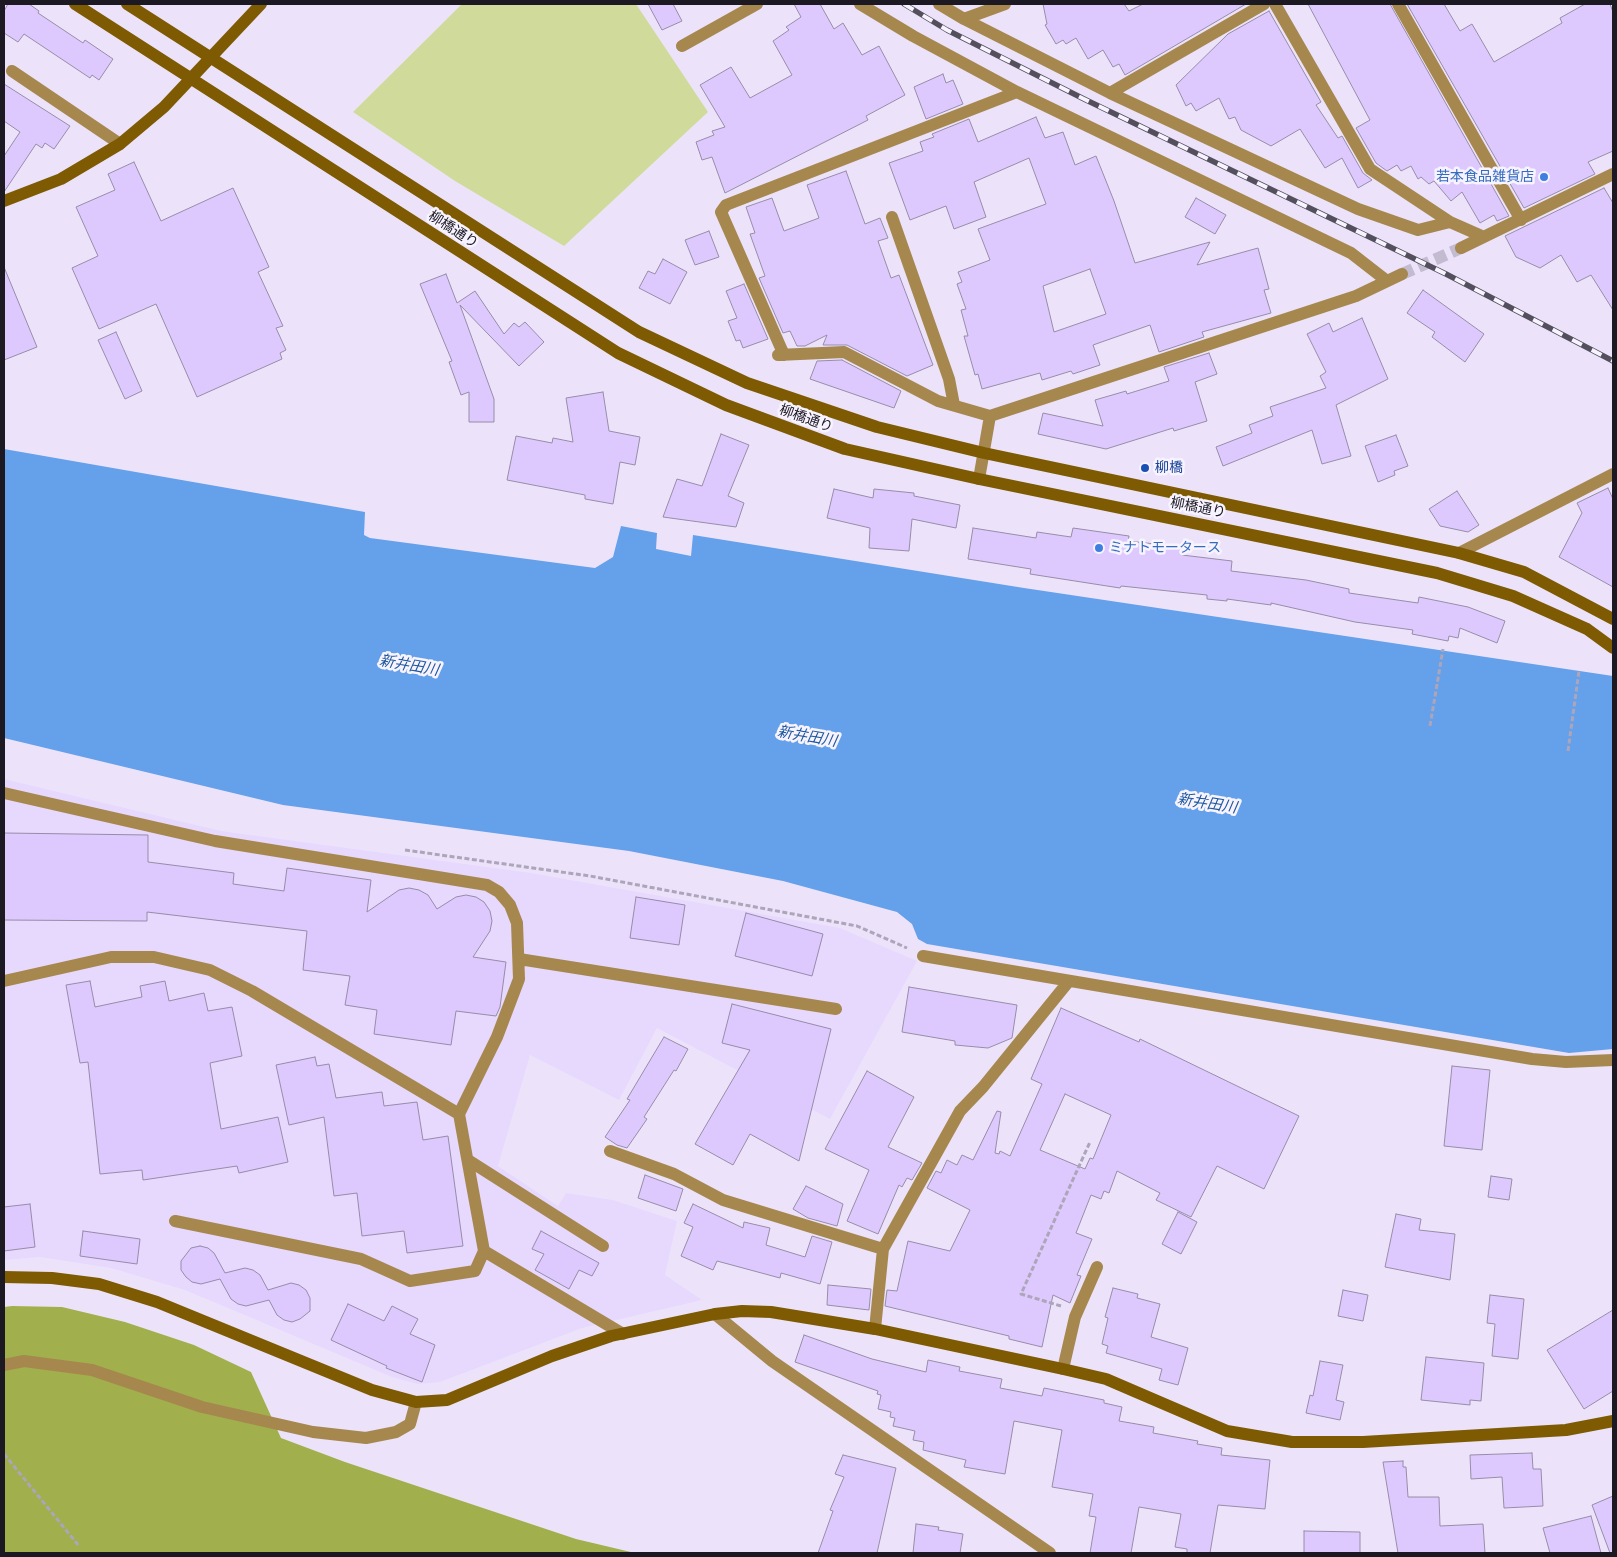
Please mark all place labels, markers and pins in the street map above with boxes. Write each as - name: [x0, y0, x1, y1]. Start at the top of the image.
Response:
- place label: 若本食品雑貨店: [1436, 169, 1534, 185]
- marker: 若本食品雑貨店: [1538, 171, 1550, 183]
- place label: 柳橋: [1155, 460, 1183, 476]
- marker: 柳橋: [1139, 462, 1151, 474]
- place label: ミナトモータース: [1109, 540, 1221, 556]
- marker: ミナトモータース: [1093, 542, 1105, 554]

